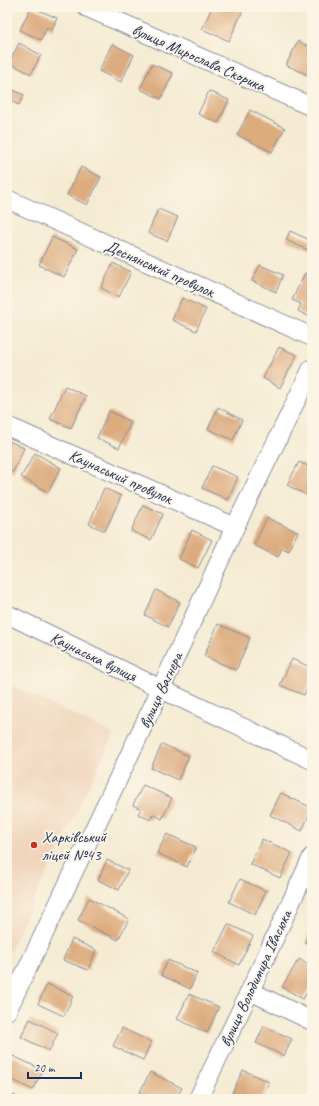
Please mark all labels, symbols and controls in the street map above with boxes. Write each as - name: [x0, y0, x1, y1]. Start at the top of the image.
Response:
- street label: вулиця Мирослава Скорика: [129, 20, 269, 97]
- street label: Деснянський провулок: [102, 236, 219, 302]
- street label: Каунаський провулок: [66, 445, 176, 509]
- street label: Каунаська вулиця: [47, 627, 141, 687]
- street label: вулиця Вагнера: [135, 648, 188, 732]
- place label: Харківський ліцей №43: [42, 827, 107, 865]
- marker: Харківський ліцей №43: [29, 840, 39, 850]
- street label: вулиця Володимира Івасюка: [215, 906, 297, 1050]
- scale bar: [28, 1054, 81, 1080]
- text: 20 m: [34, 1060, 56, 1076]

